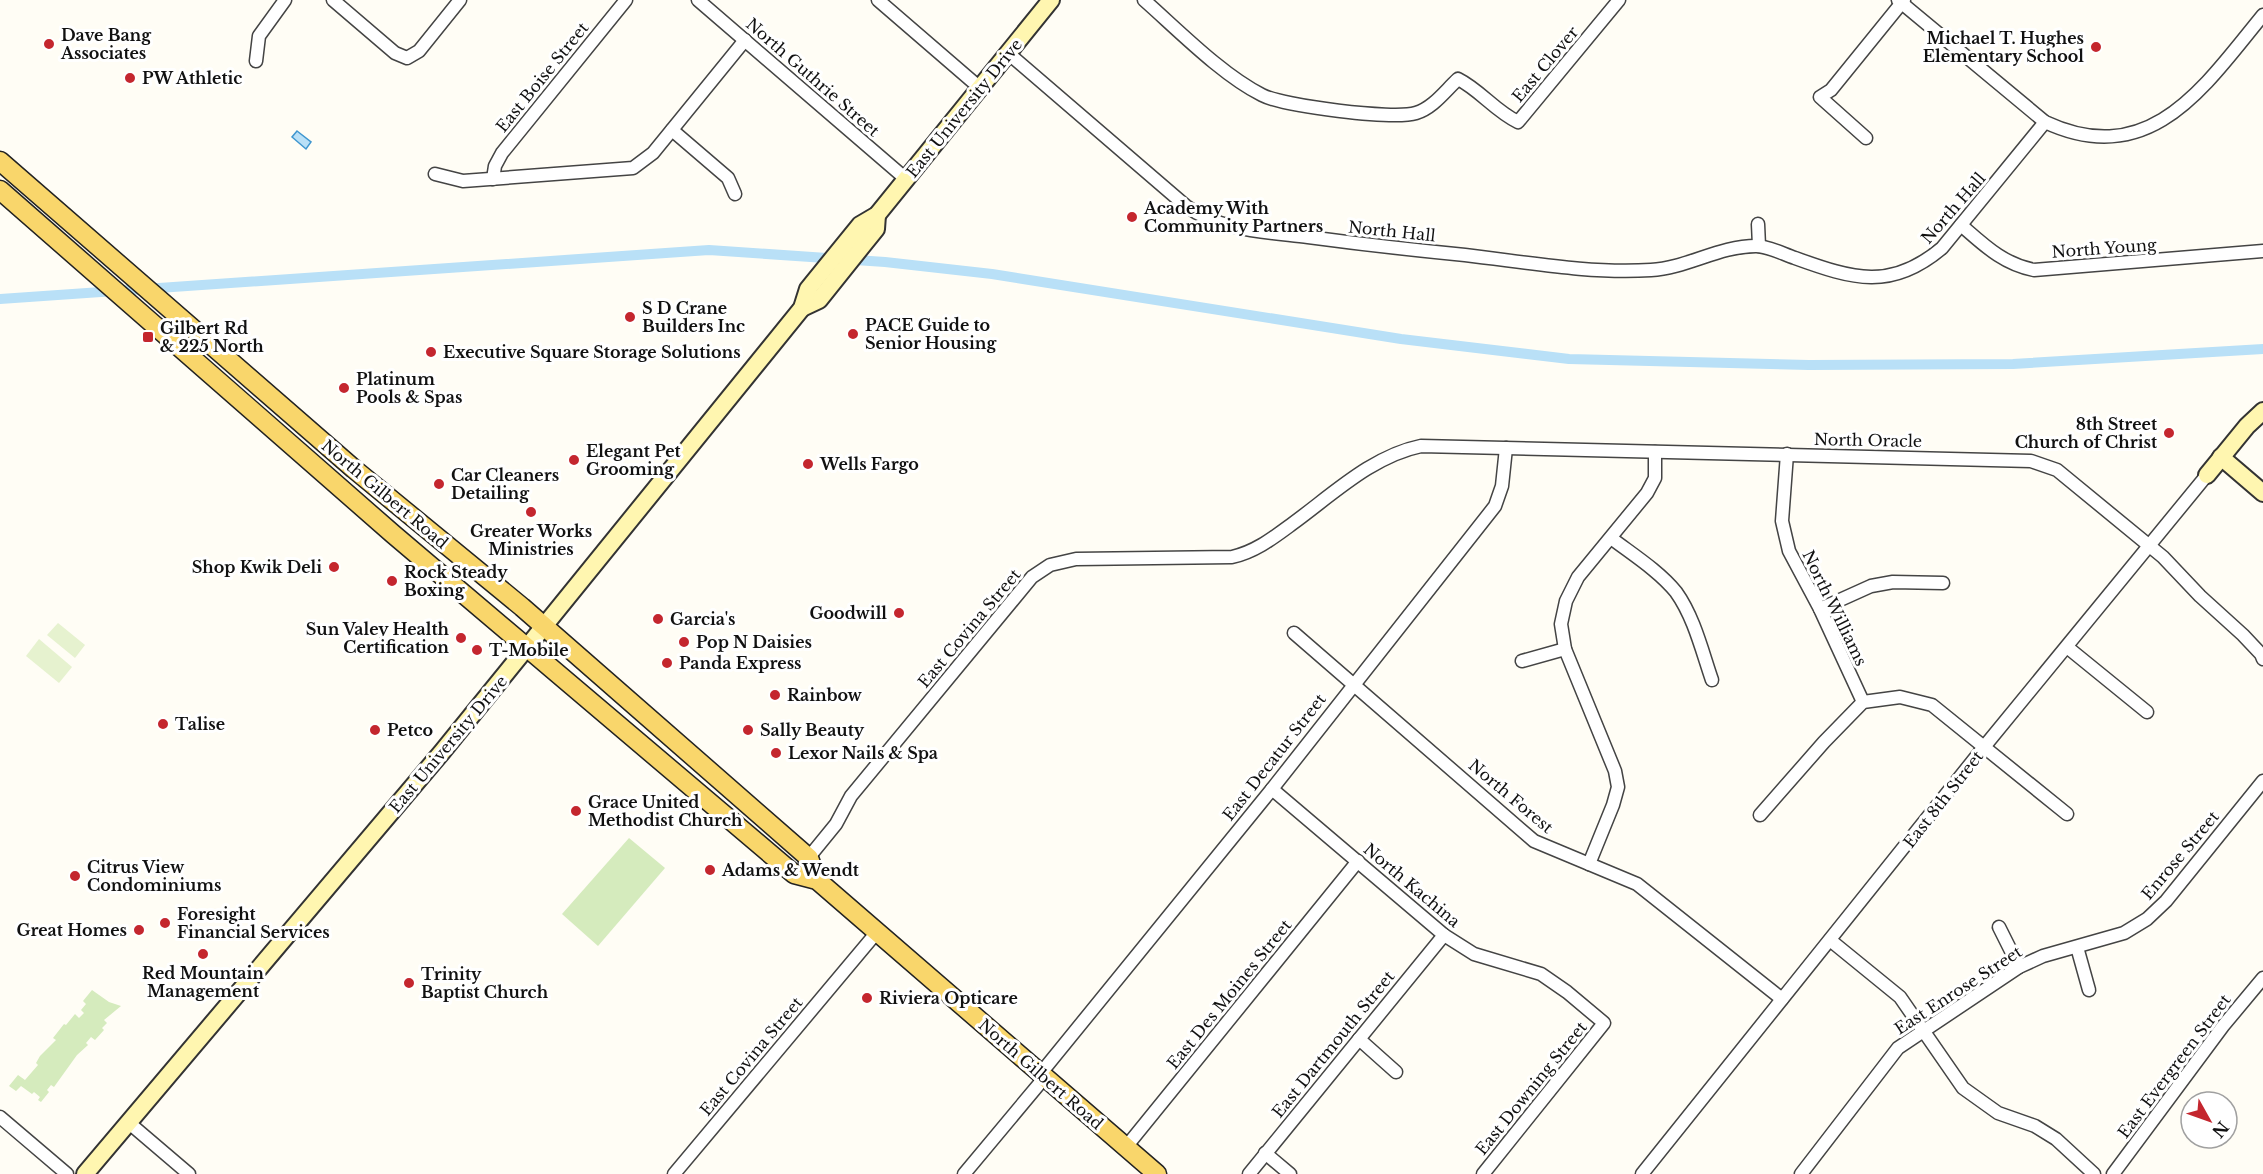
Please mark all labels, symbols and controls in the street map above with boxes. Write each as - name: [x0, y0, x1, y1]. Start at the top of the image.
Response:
- street label: North Guthrie Street: [742, 14, 884, 140]
- street label: East Boise Street: [492, 18, 592, 136]
- street label: East Clover: [1508, 22, 1583, 106]
- place label: Dave Bang Associates: [60, 25, 152, 63]
- place label: Michael T. Hughes Elementary School: [1923, 28, 2084, 66]
- street label: East University Drive: [902, 34, 1026, 182]
- marker: Dave Bang Associates: [42, 37, 56, 51]
- marker: Michael T. Hughes Elementary School: [2089, 40, 2103, 54]
- place label: PW Athletic: [142, 68, 242, 88]
- marker: PW Athletic: [123, 71, 137, 85]
- street label: North Hall: [1917, 168, 1989, 248]
- place label: Academy With Community Partners: [1143, 198, 1323, 236]
- marker: Academy With Community Partners: [1125, 210, 1139, 224]
- street label: North Hall: [1347, 216, 1437, 246]
- street label: North Young: [2051, 234, 2157, 262]
- place label: S D Crane Builders Inc: [642, 298, 745, 336]
- marker: S D Crane Builders Inc: [623, 310, 637, 324]
- place label: PACE Guide to Senior Housing: [865, 315, 997, 353]
- place label: Gilbert Rd & 225 North: [160, 318, 264, 356]
- marker: PACE Guide to Senior Housing: [846, 327, 860, 341]
- marker: Gilbert Rd & 225 North: [141, 330, 155, 344]
- place label: Executive Square Storage Solutions: [443, 342, 741, 362]
- marker: Executive Square Storage Solutions: [424, 345, 438, 359]
- place label: Platinum Pools & Spas: [356, 369, 462, 407]
- marker: Platinum Pools & Spas: [337, 381, 351, 395]
- place label: 8th Street Church of Christ: [2015, 414, 2158, 452]
- marker: 8th Street Church of Christ: [2162, 426, 2176, 440]
- street label: North Oracle: [1814, 429, 1922, 451]
- street label: North Gilbert Road: [318, 435, 452, 553]
- place label: Elegant Pet Grooming: [586, 441, 682, 479]
- marker: Elegant Pet Grooming: [567, 453, 581, 467]
- place label: Wells Fargo: [819, 454, 919, 474]
- marker: Wells Fargo: [801, 457, 815, 471]
- place label: Car Cleaners Detailing: [451, 465, 559, 503]
- marker: Car Cleaners Detailing: [432, 477, 446, 491]
- marker: Greater Works Ministries: [524, 505, 538, 519]
- place label: Greater Works Ministries: [470, 521, 592, 559]
- street label: North Williams: [1798, 547, 1872, 669]
- place label: Shop Kwik Deli: [192, 557, 322, 577]
- marker: Shop Kwik Deli: [327, 560, 341, 574]
- place label: Rock Steady Boxing: [404, 562, 508, 600]
- street label: East Covina Street: [913, 564, 1025, 692]
- marker: Rock Steady Boxing: [385, 574, 399, 588]
- place label: Goodwill: [810, 603, 887, 623]
- marker: Goodwill: [892, 606, 906, 620]
- place label: Garcia's: [670, 609, 735, 629]
- marker: Garcia's: [651, 612, 665, 626]
- place label: Sun Valey Health Certification: [306, 619, 450, 657]
- marker: Sun Valey Health Certification: [454, 631, 468, 645]
- place label: Pop N Daisies: [696, 632, 812, 652]
- marker: Pop N Daisies: [677, 635, 691, 649]
- place label: T-Mobile: [489, 640, 569, 660]
- marker: T-Mobile: [470, 643, 484, 657]
- place label: Panda Express: [679, 653, 802, 673]
- marker: Panda Express: [660, 656, 674, 670]
- street label: East University Drive: [385, 671, 511, 817]
- place label: Rainbow: [787, 685, 863, 705]
- marker: Rainbow: [768, 688, 782, 702]
- street label: East Decatur Street: [1218, 689, 1330, 825]
- place label: Talise: [175, 714, 225, 734]
- marker: Talise: [156, 717, 170, 731]
- place label: Petco: [387, 720, 433, 740]
- place label: Sally Beauty: [760, 720, 865, 740]
- marker: Petco: [368, 723, 382, 737]
- marker: Sally Beauty: [741, 723, 755, 737]
- place label: Lexor Nails & Spa: [788, 743, 938, 763]
- marker: Lexor Nails & Spa: [769, 746, 783, 760]
- street label: East 8th Street: [1899, 746, 1987, 852]
- street label: North Forest: [1465, 755, 1557, 837]
- place label: Grace United Methodist Church: [588, 792, 743, 830]
- marker: Grace United Methodist Church: [569, 804, 583, 818]
- street label: Enrose Street: [2137, 807, 2223, 903]
- street label: North Kachina: [1360, 839, 1464, 931]
- place label: Citrus View Condominiums: [87, 857, 221, 895]
- place label: Adams & Wendt: [721, 860, 860, 880]
- marker: Adams & Wendt: [703, 863, 717, 877]
- marker: Citrus View Condominiums: [68, 869, 82, 883]
- place label: Foresight Financial Services: [177, 904, 330, 942]
- street label: East Des Moines Street: [1162, 915, 1296, 1073]
- marker: Foresight Financial Services: [158, 916, 172, 930]
- place label: Great Homes: [16, 920, 127, 940]
- marker: Great Homes: [132, 923, 146, 937]
- street label: East Enrose Street: [1890, 941, 2026, 1039]
- marker: Red Mountain Management: [196, 947, 210, 961]
- place label: Red Mountain Management: [142, 963, 264, 1001]
- place label: Trinity Baptist Church: [421, 964, 549, 1002]
- street label: East Dartmouth Street: [1268, 967, 1398, 1121]
- marker: Trinity Baptist Church: [402, 976, 416, 990]
- place label: Riviera Opticare: [879, 988, 1018, 1008]
- street label: East Evergreen Street: [2113, 990, 2235, 1142]
- marker: Riviera Opticare: [860, 991, 874, 1005]
- street label: East Covina Street: [695, 992, 807, 1120]
- street label: North Gilbert Road: [975, 1014, 1108, 1134]
- street label: East Downing Street: [1471, 1017, 1591, 1159]
- north arrow: [2179, 1090, 2239, 1150]
- text: N: [2208, 1117, 2233, 1142]

